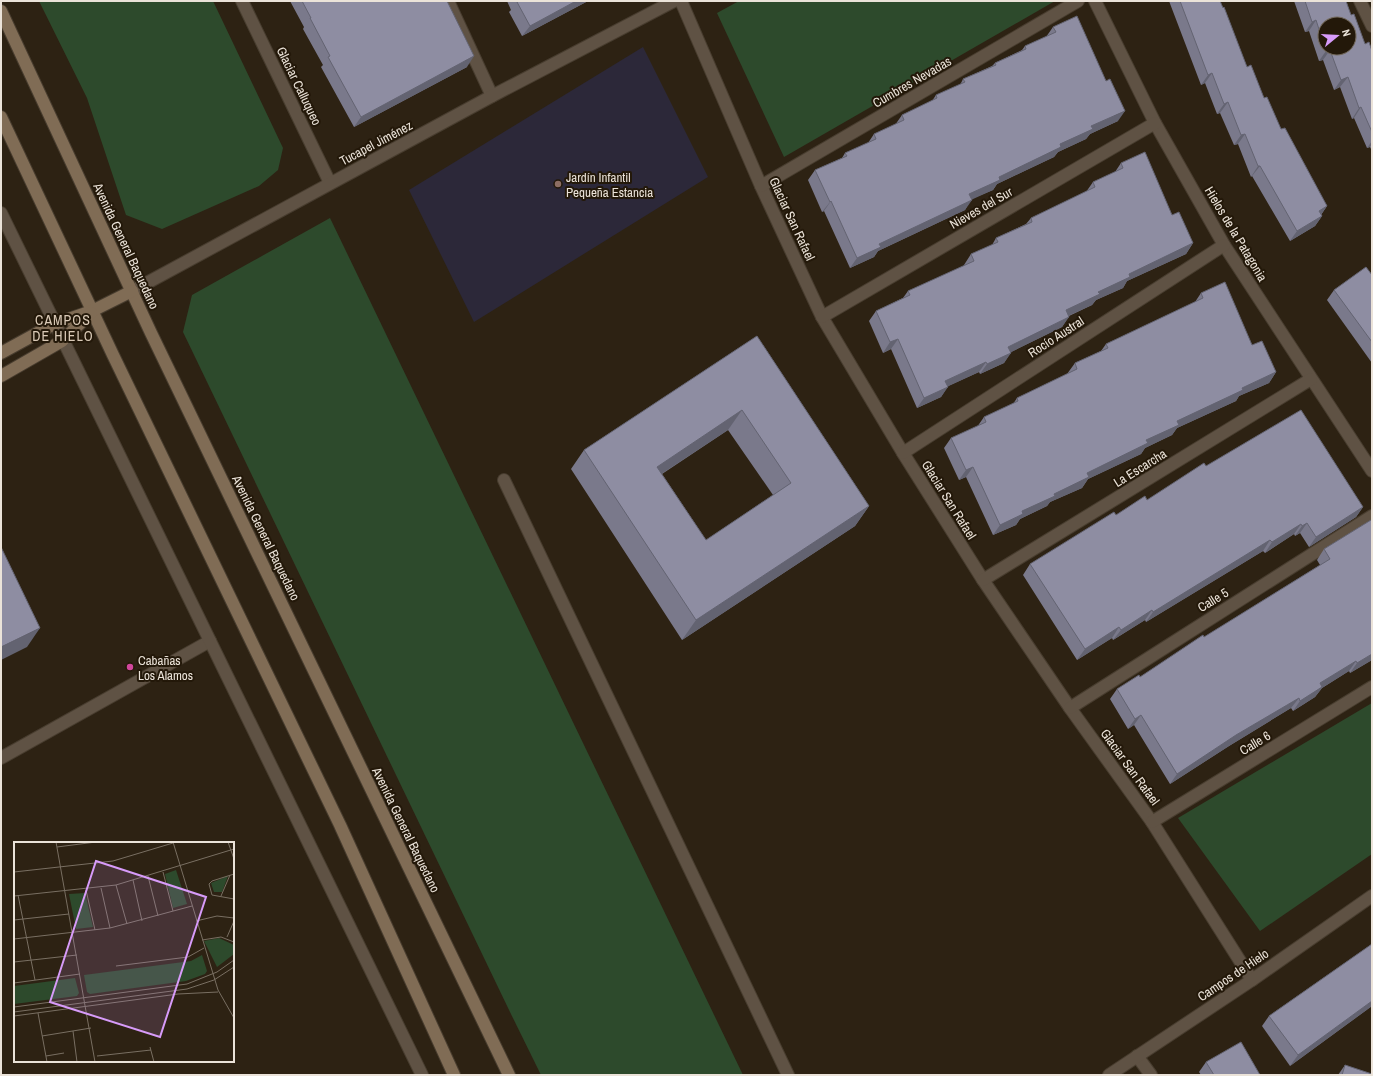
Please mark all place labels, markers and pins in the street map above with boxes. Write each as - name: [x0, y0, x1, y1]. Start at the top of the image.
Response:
- place label: Jardín Infantil Pequeña Estancia: [566, 169, 653, 201]
- marker: Jardín Infantil Pequeña Estancia: [553, 179, 563, 189]
- place label: Cabañas Los Alamos: [138, 652, 193, 684]
- marker: Cabañas Los Alamos: [125, 662, 135, 672]

